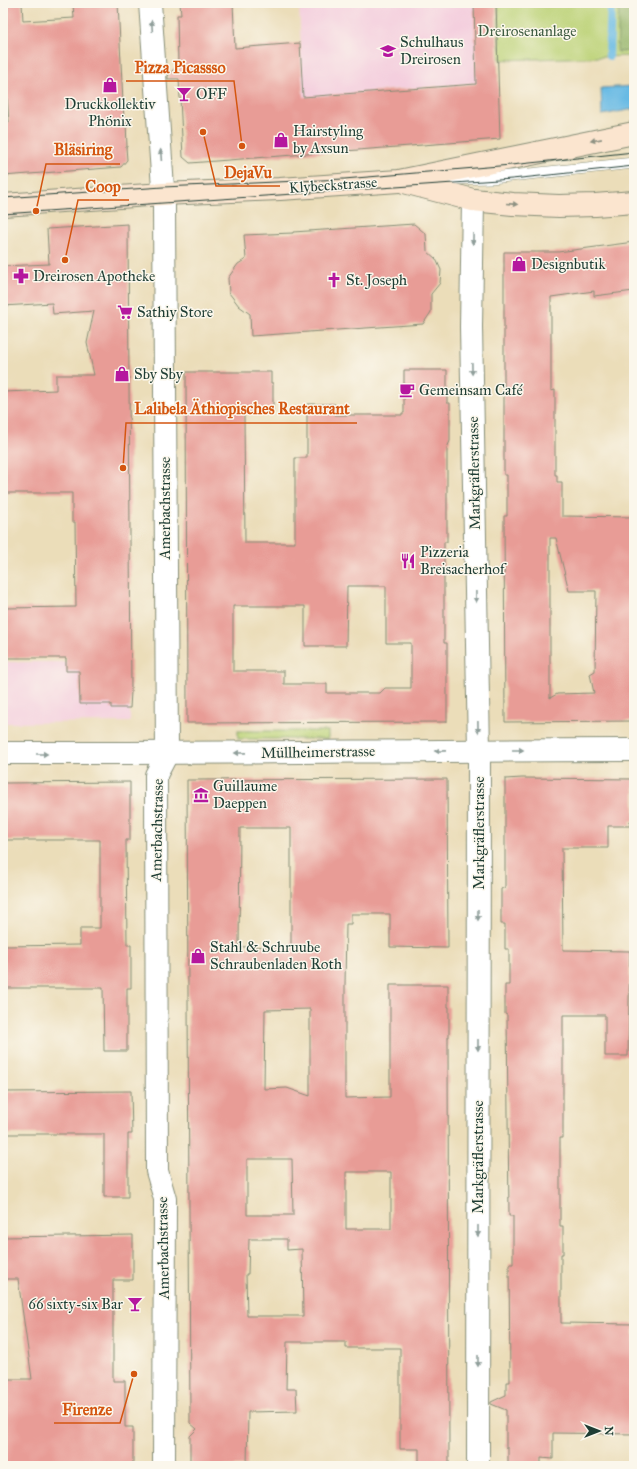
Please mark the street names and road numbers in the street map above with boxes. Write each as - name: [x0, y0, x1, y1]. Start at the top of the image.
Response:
- street label: Klybeckstrasse: [288, 173, 378, 197]
- street label: Markgräflerstrasse: [464, 416, 484, 530]
- street label: Amerbachstrasse: [156, 457, 174, 560]
- street label: Müllheimerstrasse: [261, 742, 375, 762]
- street label: Markgräflerstrasse: [470, 776, 488, 890]
- street label: Amerbachstrasse: [147, 778, 167, 883]
- street label: Markgräflerstrasse: [469, 1100, 487, 1214]
- street label: Amerbachstrasse: [153, 1196, 173, 1301]

